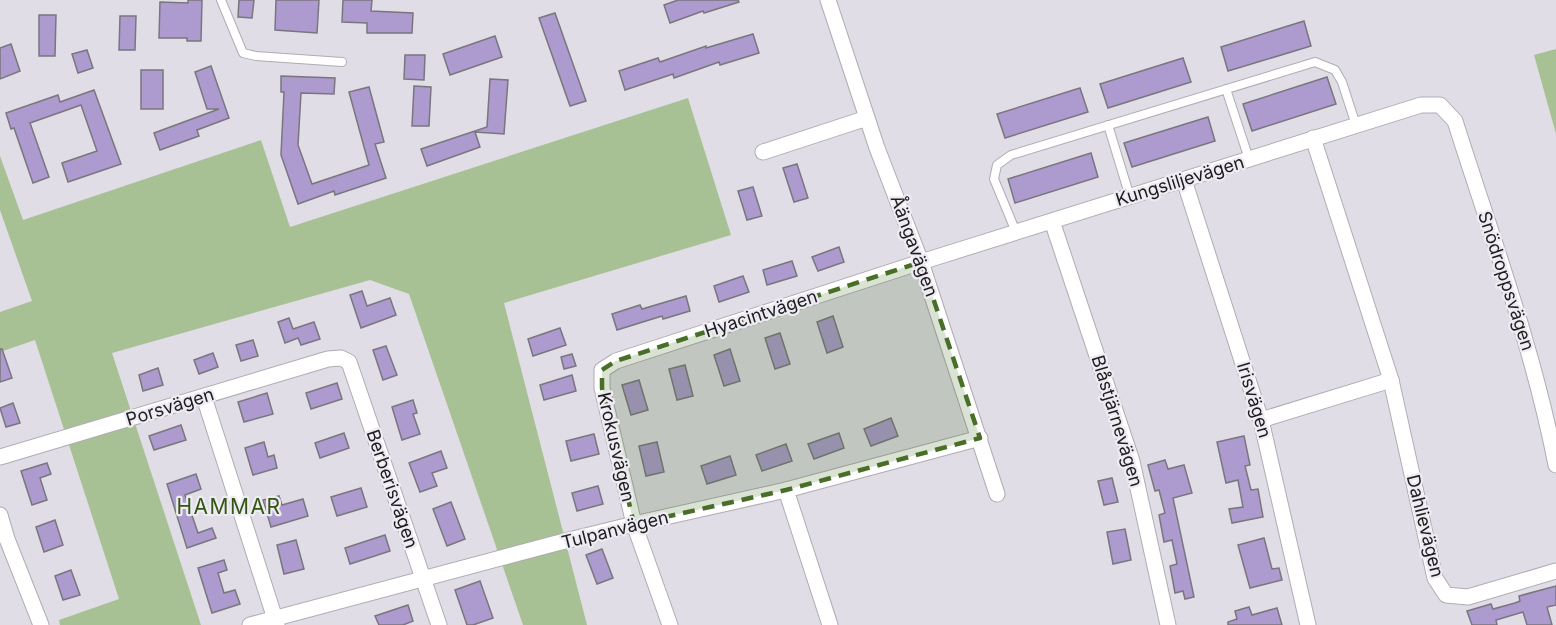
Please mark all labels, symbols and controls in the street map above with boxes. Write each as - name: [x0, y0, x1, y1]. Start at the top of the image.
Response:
- street label: Kungsliljevägen: [1113, 151, 1247, 210]
- street label: Åängavägen: [886, 192, 944, 299]
- street label: Snödroppsvägen: [1474, 209, 1539, 353]
- street label: Hyacintvägen: [702, 285, 820, 342]
- street label: Blåstjärnevägen: [1087, 353, 1147, 489]
- street label: Irisvägen: [1233, 359, 1276, 440]
- street label: Porsvägen: [123, 383, 216, 430]
- street label: Krokusvägen: [594, 390, 639, 504]
- street label: Berberisvägen: [362, 427, 423, 551]
- street label: Dahlievägen: [1403, 472, 1448, 579]
- district label: HAMMAR: [176, 494, 282, 519]
- street label: Tulpanvägen: [559, 506, 670, 553]

